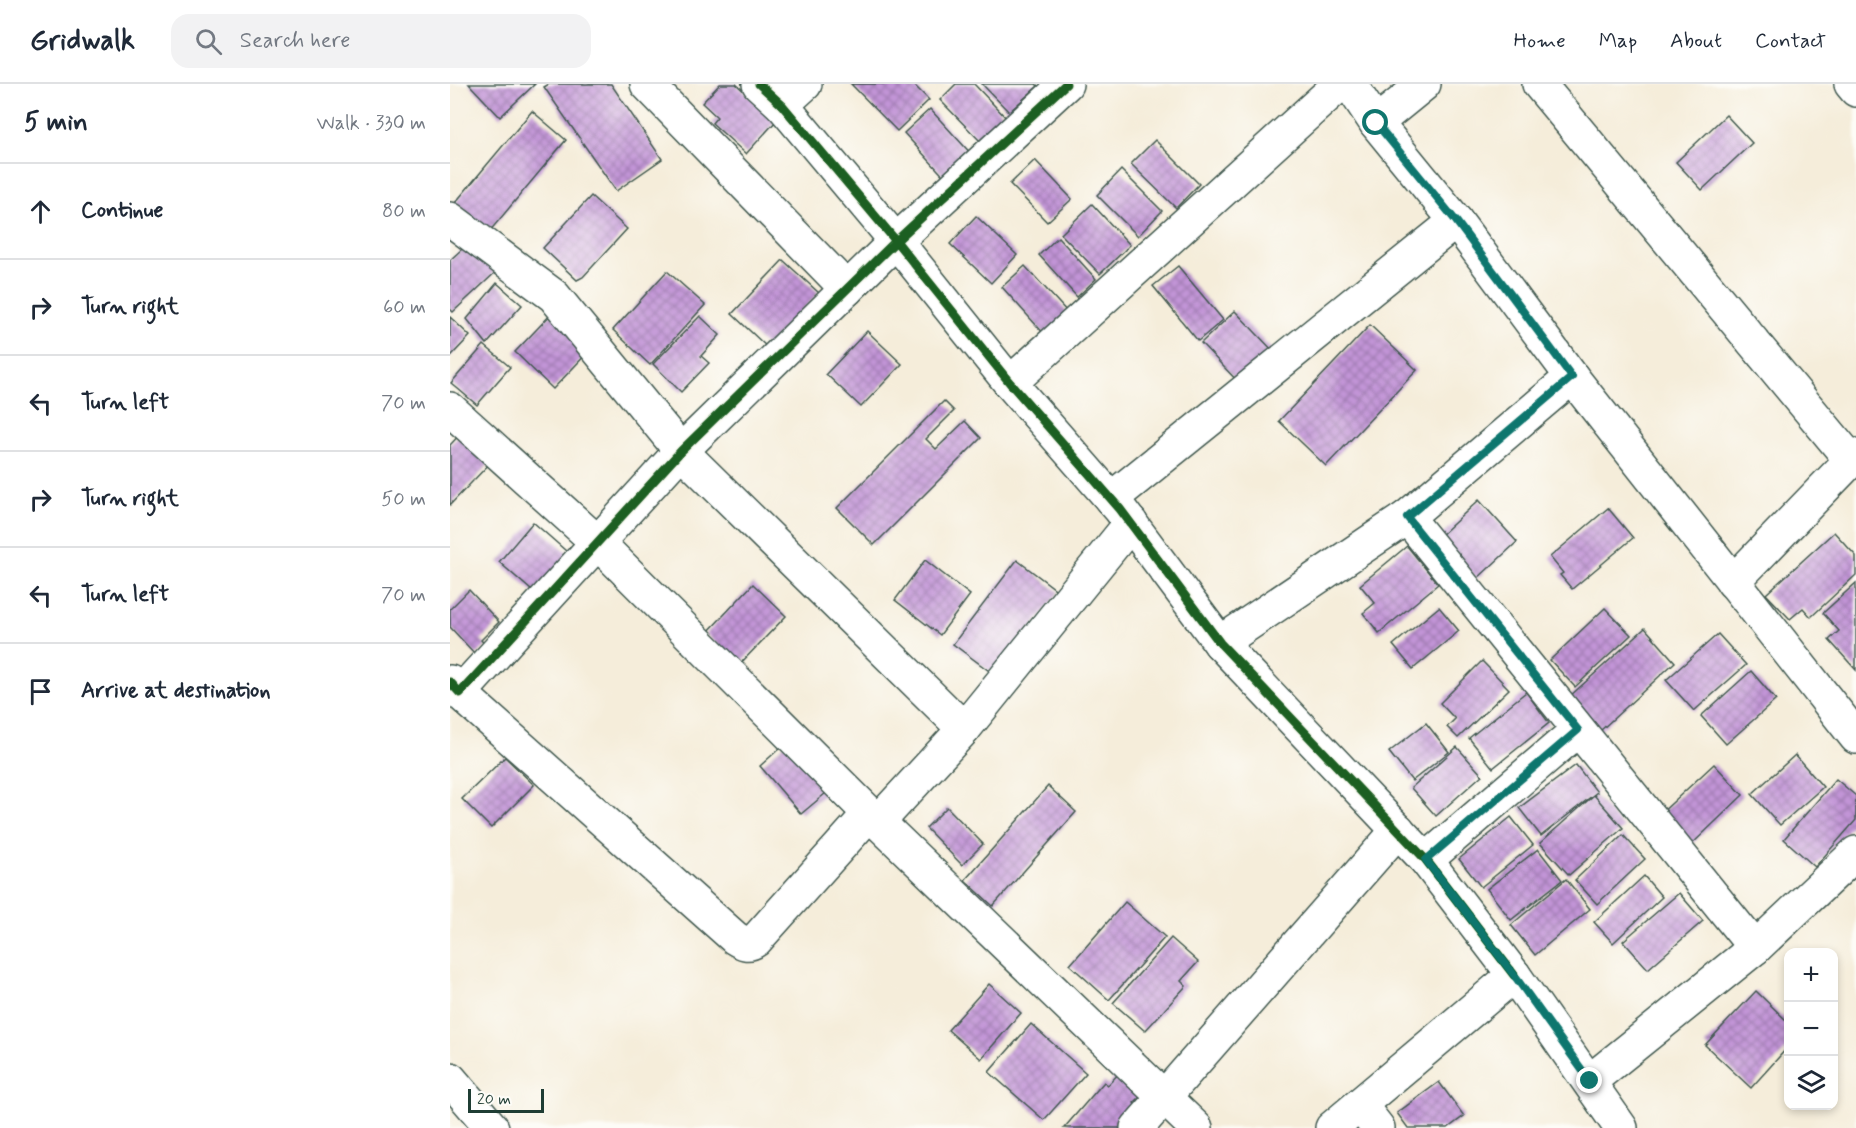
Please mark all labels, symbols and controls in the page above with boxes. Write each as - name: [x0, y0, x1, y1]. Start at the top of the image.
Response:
- search box: [171, 14, 591, 68]
- text: Gridwalk: [30, 23, 135, 60]
- icon: search: [192, 25, 225, 58]
- text: Search here: [240, 27, 351, 55]
- text: Home: [1514, 27, 1566, 55]
- text: Map: [1599, 27, 1637, 55]
- text: About: [1670, 27, 1722, 55]
- text: Contact: [1755, 27, 1826, 55]
- text: 5 min: [24, 106, 88, 140]
- route start: [1362, 109, 1388, 135]
- text: Walk · 330 m: [317, 110, 426, 137]
- icon: ahead: [24, 195, 57, 228]
- text: Continue: [81, 197, 163, 225]
- text: 80 m: [382, 198, 426, 225]
- icon: right: [24, 291, 57, 324]
- text: Turn right: [81, 293, 179, 321]
- text: 60 m: [383, 294, 426, 321]
- icon: left: [24, 387, 57, 420]
- text: Turn left: [81, 389, 169, 417]
- text: 70 m: [381, 390, 426, 417]
- icon: right: [24, 483, 57, 516]
- text: Turn right: [81, 485, 179, 513]
- text: 50 m: [381, 486, 426, 513]
- icon: left: [24, 579, 57, 612]
- text: Turn left: [81, 581, 169, 609]
- text: 70 m: [381, 582, 426, 609]
- icon: arrive: [24, 675, 57, 708]
- text: Arrive at destination: [81, 677, 271, 705]
- map controls: [1784, 948, 1838, 1110]
- button: +: [1784, 948, 1838, 1002]
- button: −: [1784, 1002, 1838, 1056]
- button: layers: [1784, 1056, 1838, 1110]
- route end: [1576, 1067, 1602, 1093]
- scale bar: [468, 1086, 544, 1114]
- text: 20 m: [477, 1089, 511, 1110]

